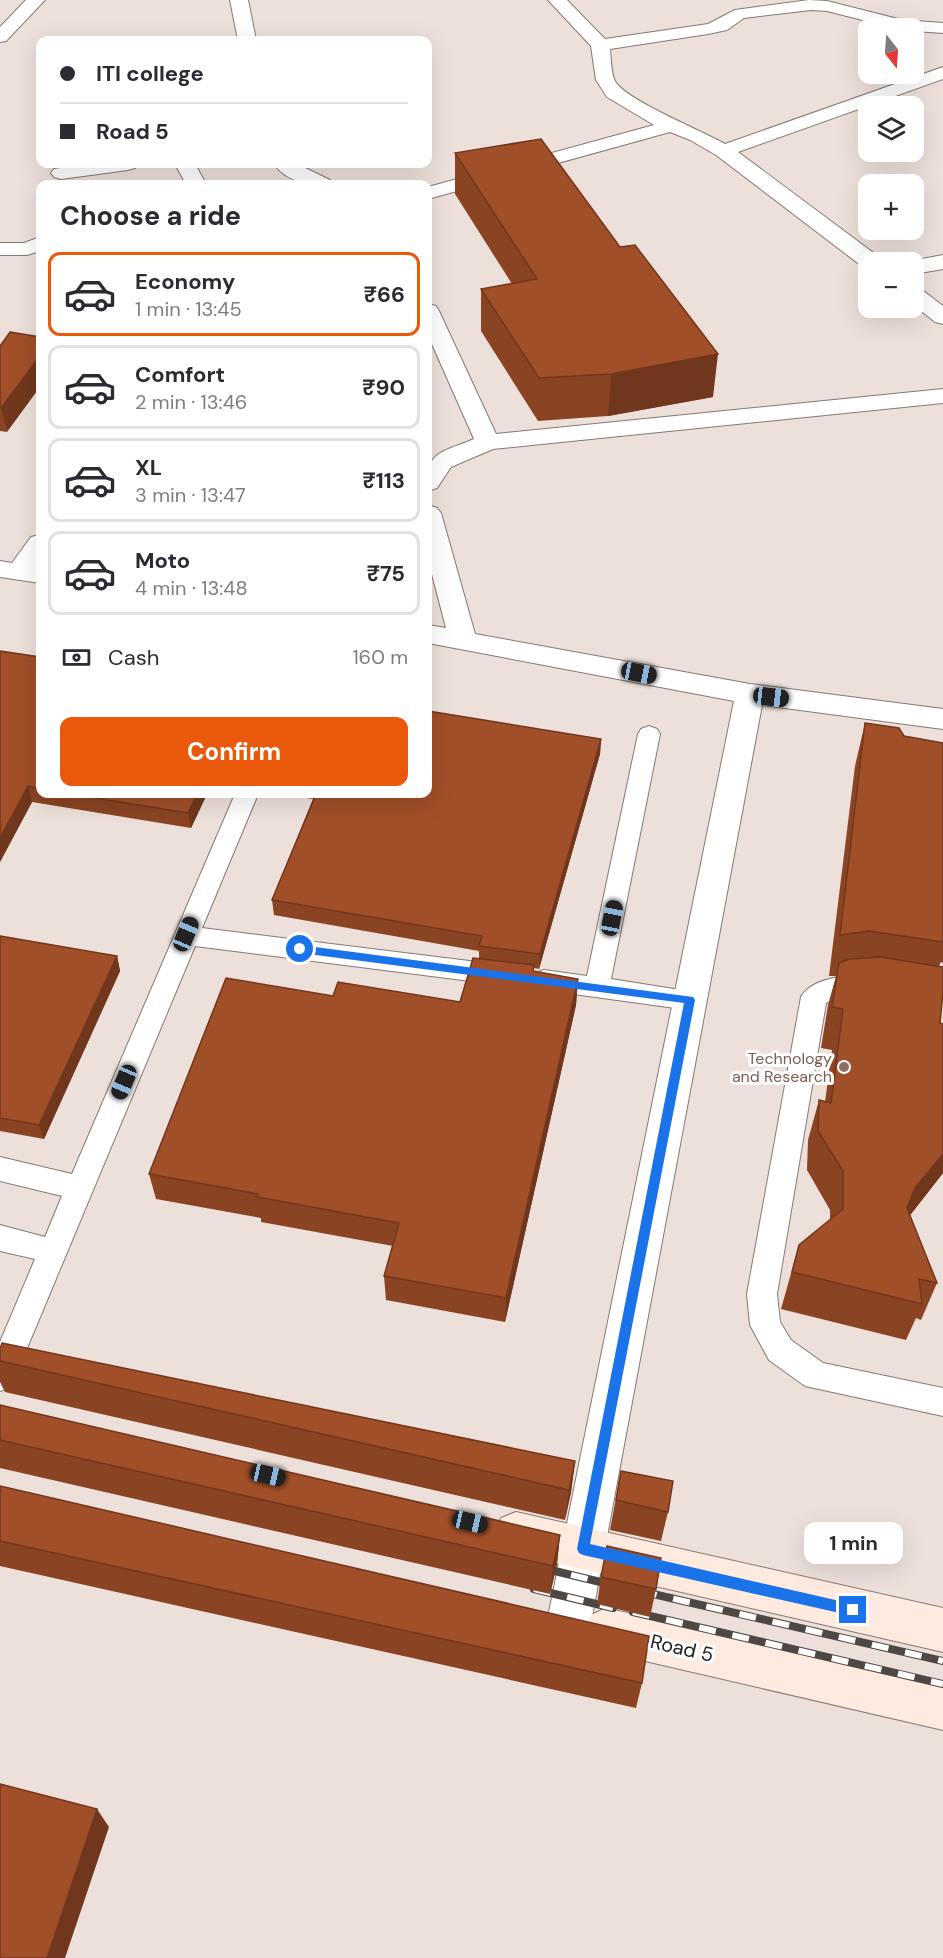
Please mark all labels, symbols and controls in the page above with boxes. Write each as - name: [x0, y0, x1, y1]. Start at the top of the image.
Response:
- north arrow: [858, 18, 924, 84]
- map controls: [858, 18, 924, 318]
- text: ITI college: [96, 59, 204, 88]
- button: layers: [858, 96, 924, 162]
- text: Road 5: [96, 117, 169, 146]
- button: +: [858, 174, 924, 240]
- text: Choose a ride: [60, 198, 241, 233]
- button: −: [858, 252, 924, 318]
- icon: car: [63, 267, 117, 321]
- text: Economy: [135, 267, 235, 296]
- text: ₹66: [364, 280, 405, 309]
- text: 1 min · 13:45: [135, 296, 242, 322]
- icon: car: [63, 360, 117, 414]
- text: Comfort: [135, 360, 225, 389]
- text: ₹90: [362, 373, 405, 402]
- text: 2 min · 13:46: [135, 389, 247, 415]
- icon: car: [63, 453, 117, 507]
- text: XL: [135, 453, 162, 482]
- text: ₹113: [362, 466, 405, 495]
- text: 3 min · 13:47: [135, 482, 246, 508]
- icon: car: [63, 546, 117, 600]
- text: Moto: [135, 546, 190, 575]
- text: ₹75: [366, 559, 405, 588]
- text: 4 min · 13:48: [135, 575, 248, 601]
- icon: cash: [60, 641, 93, 674]
- text: Cash: [108, 643, 159, 672]
- text: 160 m: [352, 644, 408, 670]
- car: [620, 661, 658, 685]
- car: [752, 686, 790, 708]
- button: Confirm: [60, 717, 408, 786]
- car: [600, 899, 624, 937]
- car: [171, 914, 201, 954]
- route start: [286, 935, 313, 962]
- place label: Technology and Research: [732, 1048, 832, 1087]
- marker: Technology and Research: [837, 1060, 851, 1074]
- car: [109, 1062, 139, 1102]
- car: [248, 1462, 288, 1488]
- car: [450, 1509, 490, 1535]
- callout: 1 min: [804, 1523, 902, 1565]
- text: 1 min: [829, 1530, 878, 1556]
- route end: [839, 1596, 866, 1623]
- street label: Road 5: [648, 1628, 716, 1668]

